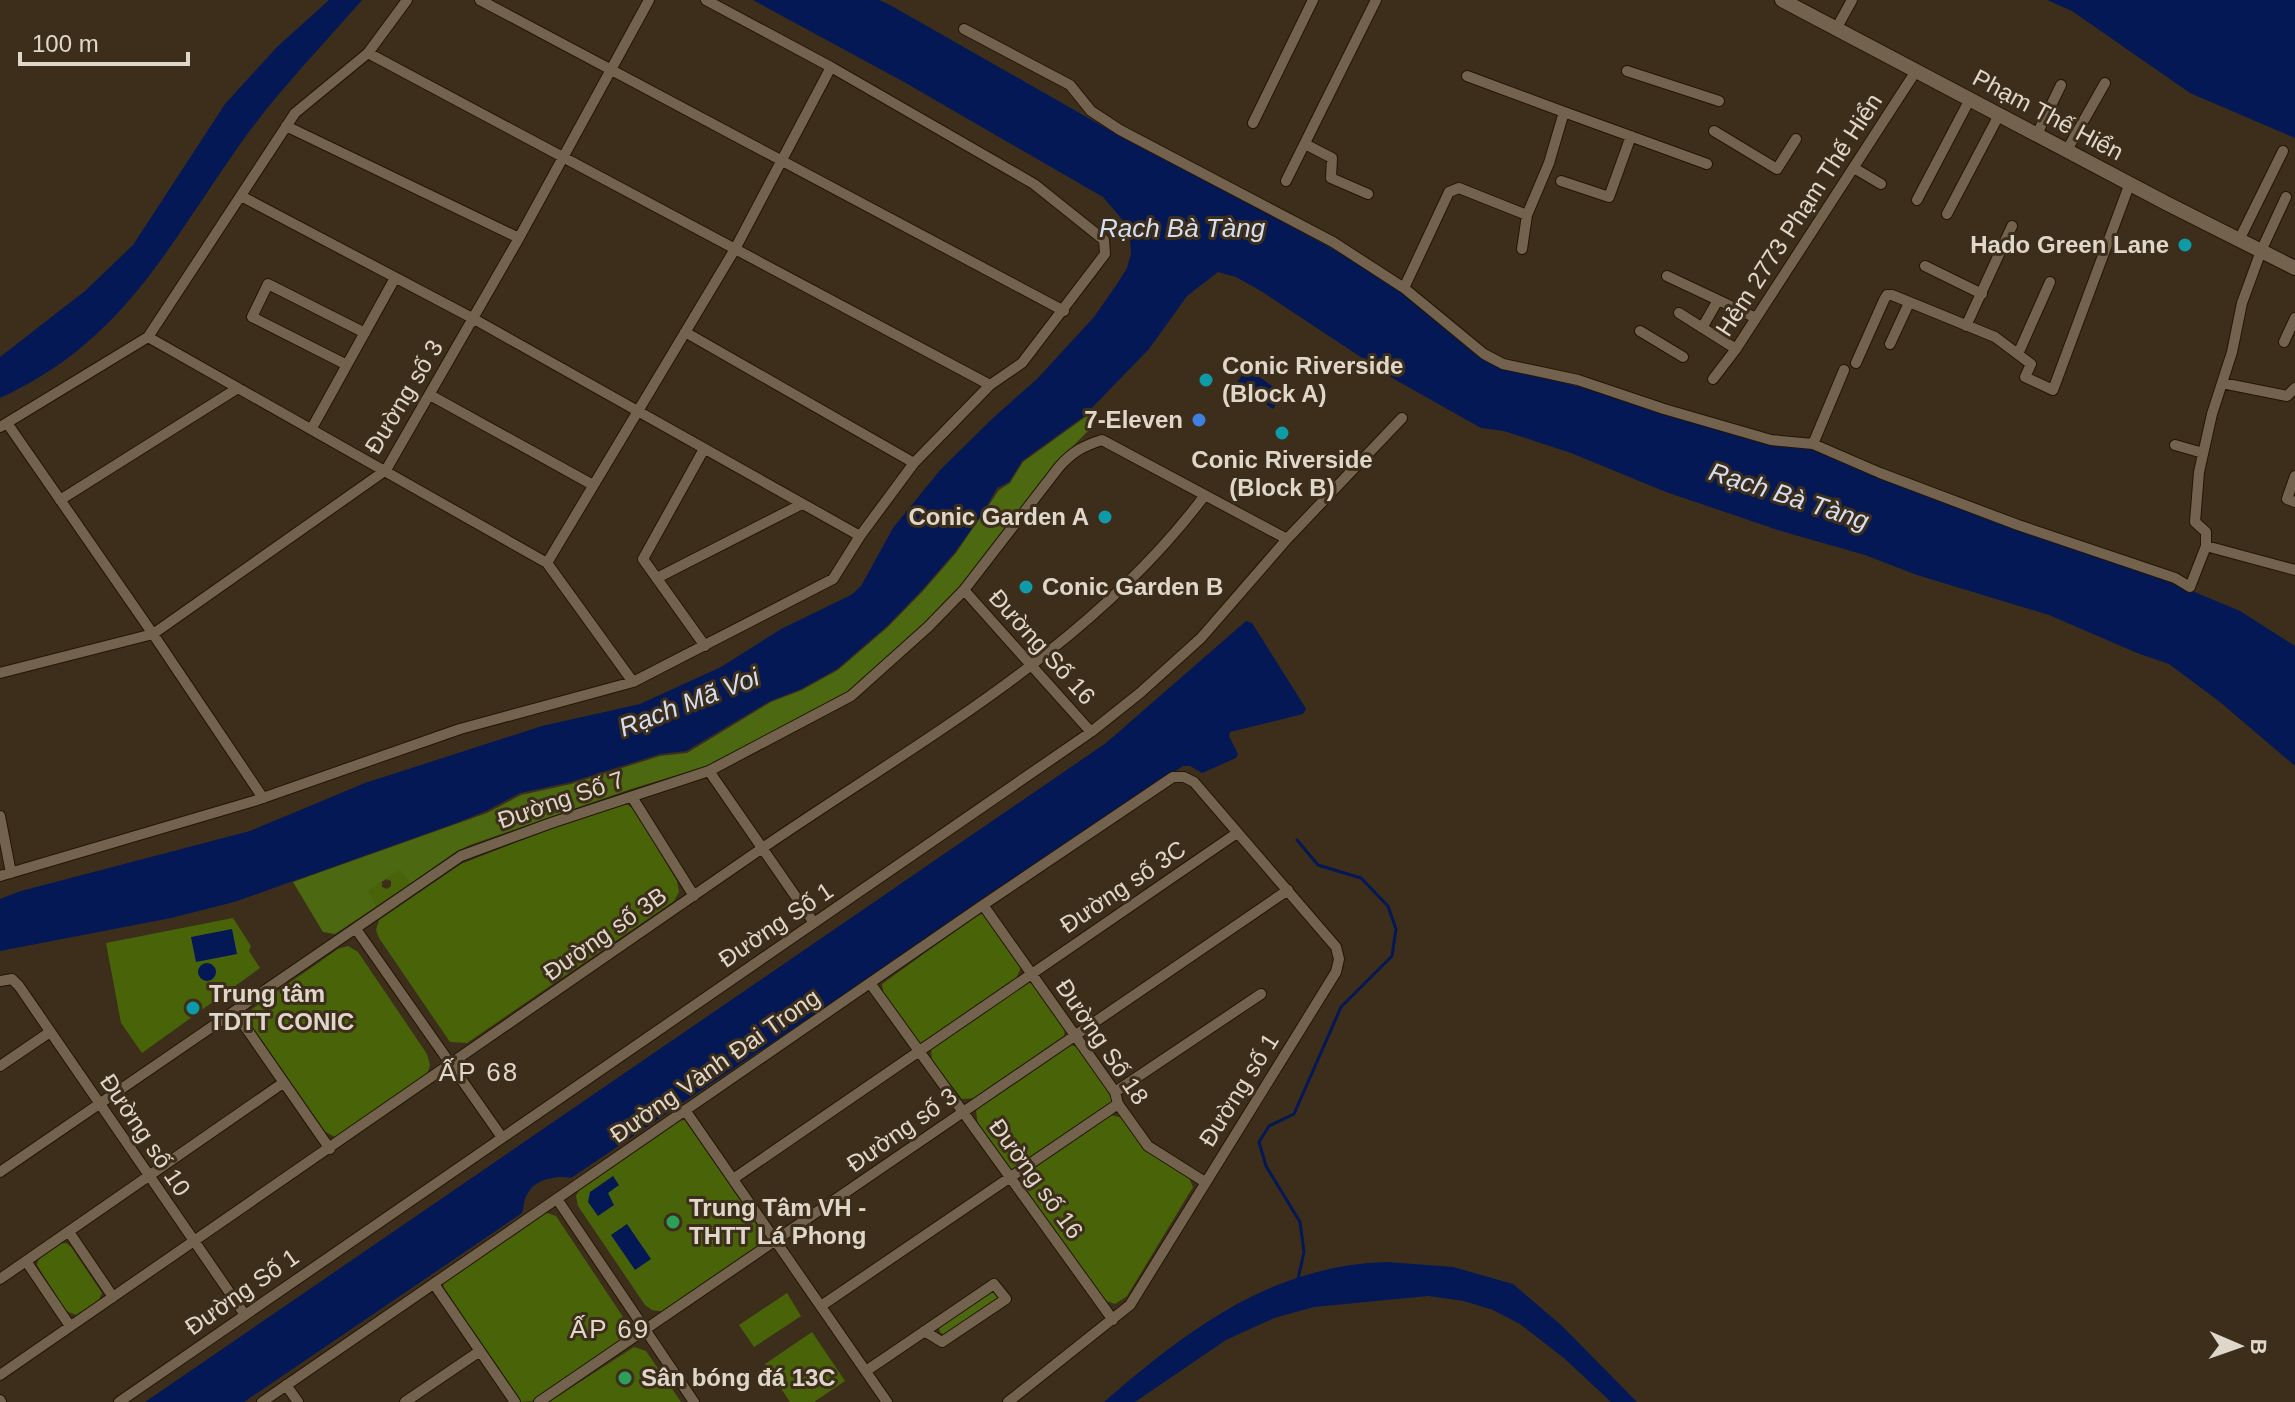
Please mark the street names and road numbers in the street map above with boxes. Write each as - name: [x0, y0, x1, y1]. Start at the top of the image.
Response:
- street label: Phạm Thế Hiển: [1968, 64, 2128, 166]
- street label: Hẻm 2773 Phạm Thế Hiển: [1710, 88, 1887, 341]
- street label: Đường số 3: [359, 335, 448, 459]
- street label: Đường Số 16: [984, 584, 1101, 710]
- street label: Đường Số 7: [494, 765, 628, 834]
- street label: Đường số 3C: [1055, 835, 1190, 938]
- street label: Đường Số 1: [714, 877, 838, 973]
- street label: Đường số 3B: [538, 881, 671, 986]
- street label: Đường Số 18: [1051, 974, 1154, 1109]
- street label: Đường Vành Đai Trong: [605, 983, 825, 1148]
- street label: Đường số 1: [1193, 1028, 1284, 1151]
- street label: Đường số 10: [95, 1069, 196, 1201]
- street label: Đường số 3: [842, 1082, 962, 1177]
- street label: Đường số 16: [984, 1114, 1089, 1244]
- street label: Đường Số 1: [180, 1243, 303, 1340]

